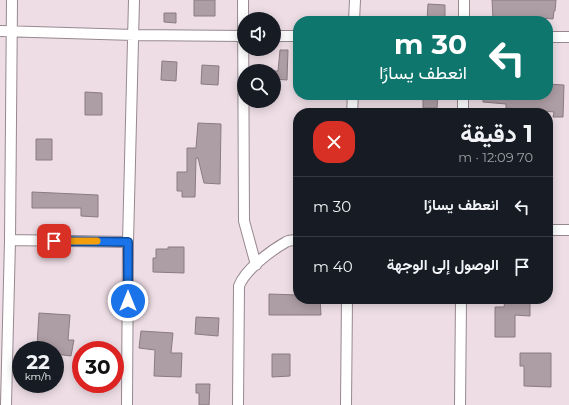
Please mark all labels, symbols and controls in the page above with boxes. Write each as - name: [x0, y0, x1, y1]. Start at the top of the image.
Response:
- map controls: [237, 12, 281, 108]
- button: sound: [237, 12, 281, 56]
- text: 30 m: [394, 27, 467, 61]
- icon: left: [481, 32, 533, 84]
- text: انعطف يسارًا: [379, 62, 467, 84]
- button: search: [237, 64, 281, 108]
- text: 1 دقيقة: [460, 119, 533, 148]
- button: close: [313, 121, 355, 163]
- text: 70 m · 12:09: [458, 149, 533, 165]
- text: انعطف يسارًا: [424, 195, 499, 214]
- icon: left: [511, 196, 533, 218]
- text: 30 m: [313, 197, 351, 216]
- pin: [37, 224, 71, 258]
- icon: arrive: [43, 230, 65, 252]
- text: الوصول إلى الوجهة: [387, 255, 499, 274]
- icon: arrive: [511, 256, 533, 278]
- text: 40 m: [313, 257, 353, 276]
- position arrow: [107, 280, 149, 322]
- speed limit sign: 30: [72, 341, 124, 393]
- text: 22: [26, 350, 50, 374]
- text: km/h: [25, 370, 51, 383]

